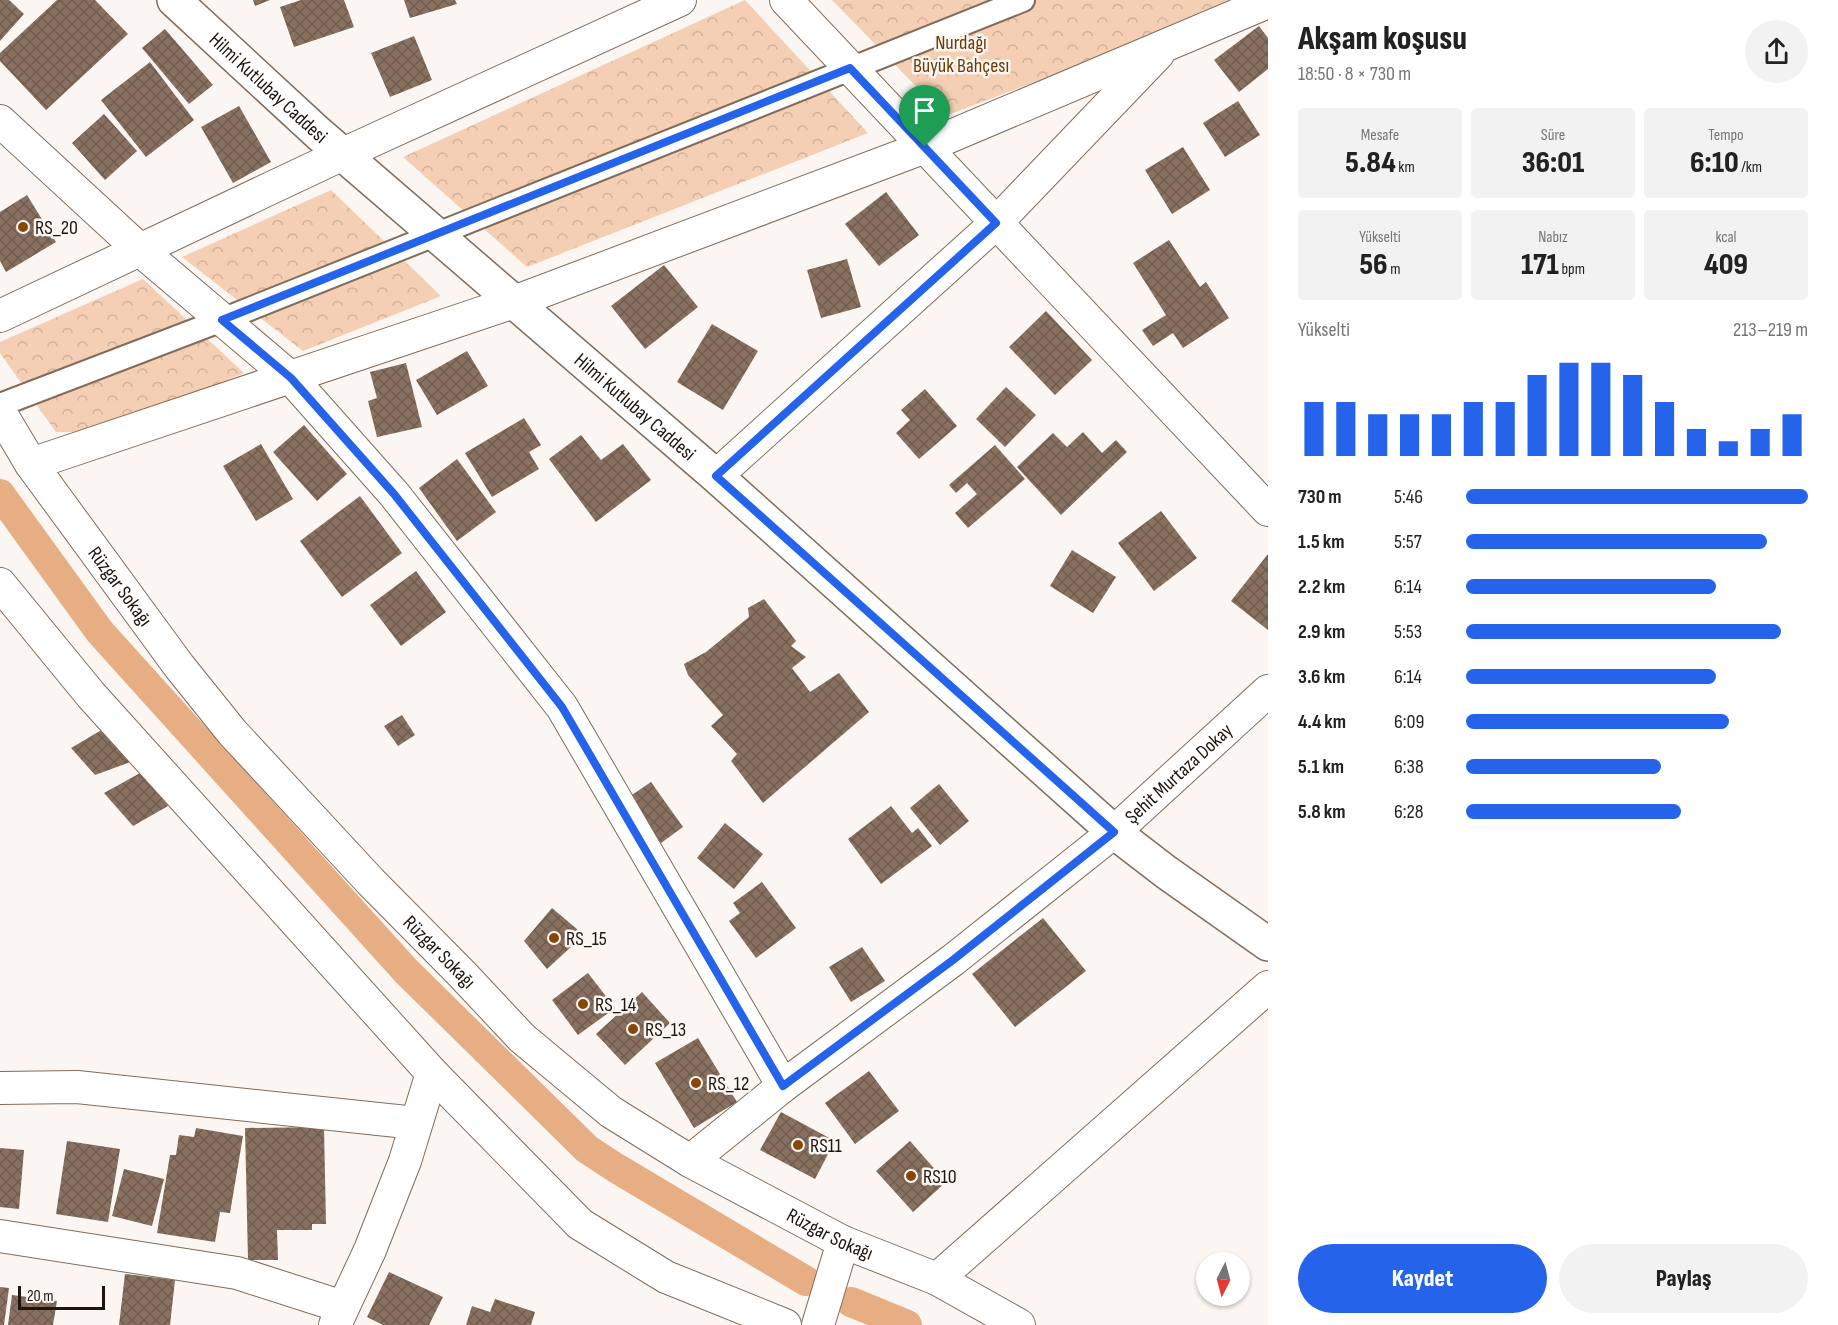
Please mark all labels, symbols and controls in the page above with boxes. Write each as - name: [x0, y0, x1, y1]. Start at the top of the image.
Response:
- text: Akşam koşusu: [1298, 19, 1467, 59]
- button: share: [1745, 20, 1808, 83]
- street label: Hilmi Kutlubay Caddesi: [204, 28, 332, 149]
- park label: Nurdağı Büyük Bahçesı: [913, 31, 1009, 78]
- text: 18:50 · 8 × 730 m: [1298, 62, 1411, 86]
- pin: [899, 85, 950, 147]
- icon: arrive: [908, 94, 941, 127]
- text: Mesafe: [1361, 126, 1399, 145]
- text: Süre: [1541, 126, 1565, 145]
- text: Tempo: [1708, 126, 1744, 145]
- text: 5.84: [1345, 145, 1396, 181]
- text: 36:01: [1522, 145, 1584, 181]
- text: 6:10: [1690, 145, 1739, 181]
- text: km: [1396, 158, 1415, 177]
- text: /km: [1739, 158, 1762, 177]
- place label: RS_20: [35, 216, 78, 240]
- marker: RS_20: [16, 220, 30, 234]
- text: Yükselti: [1359, 228, 1401, 247]
- text: Nabız: [1538, 228, 1568, 247]
- text: kcal: [1715, 228, 1737, 247]
- text: 56: [1359, 247, 1388, 283]
- text: 171: [1521, 247, 1559, 283]
- text: 409: [1704, 247, 1748, 283]
- text: m: [1388, 260, 1401, 279]
- text: bpm: [1559, 260, 1585, 279]
- text: Yükselti: [1298, 318, 1350, 342]
- text: 213–219 m: [1733, 318, 1808, 342]
- street label: Hilmi Kutlubay Caddesi: [569, 348, 700, 466]
- text: 730 m: [1298, 485, 1342, 509]
- text: 5:46: [1394, 485, 1423, 509]
- text: 1.5 km: [1298, 530, 1344, 554]
- text: 5:57: [1394, 530, 1422, 554]
- street label: Rüzgar Sokağı: [83, 542, 157, 631]
- text: 2.2 km: [1298, 575, 1345, 599]
- text: 6:14: [1394, 575, 1422, 599]
- text: 2.9 km: [1298, 620, 1345, 644]
- text: 5:53: [1394, 620, 1422, 644]
- text: 3.6 km: [1298, 665, 1345, 689]
- text: 6:14: [1394, 665, 1422, 689]
- text: 4.4 km: [1298, 710, 1346, 734]
- text: 6:09: [1394, 710, 1424, 734]
- street label: Şehit Murtaza Dokay: [1120, 718, 1238, 829]
- text: 5.1 km: [1298, 755, 1344, 779]
- text: 6:38: [1394, 755, 1424, 779]
- text: 5.8 km: [1298, 800, 1346, 824]
- text: 6:28: [1394, 800, 1424, 824]
- street label: Rüzgar Sokağı: [398, 911, 480, 994]
- place label: RS_15: [566, 927, 607, 951]
- marker: RS_15: [547, 931, 561, 945]
- place label: RS_14: [595, 993, 636, 1017]
- marker: RS_14: [576, 997, 590, 1011]
- place label: RS_13: [645, 1018, 686, 1042]
- marker: RS_13: [626, 1022, 640, 1036]
- place label: RS_12: [708, 1072, 749, 1096]
- marker: RS_12: [689, 1076, 703, 1090]
- place label: RS11: [810, 1134, 842, 1158]
- marker: RS11: [791, 1138, 805, 1152]
- place label: RS10: [923, 1165, 957, 1189]
- marker: RS10: [904, 1169, 918, 1183]
- street label: Rüzgar Sokağı: [782, 1203, 876, 1266]
- button: Kaydet: [1298, 1244, 1547, 1313]
- button: Paylaş: [1559, 1244, 1808, 1313]
- north arrow: [1196, 1252, 1250, 1306]
- map controls: [1196, 1252, 1250, 1306]
- scale bar: [18, 1283, 105, 1310]
- text: 20 m: [27, 1287, 54, 1306]

